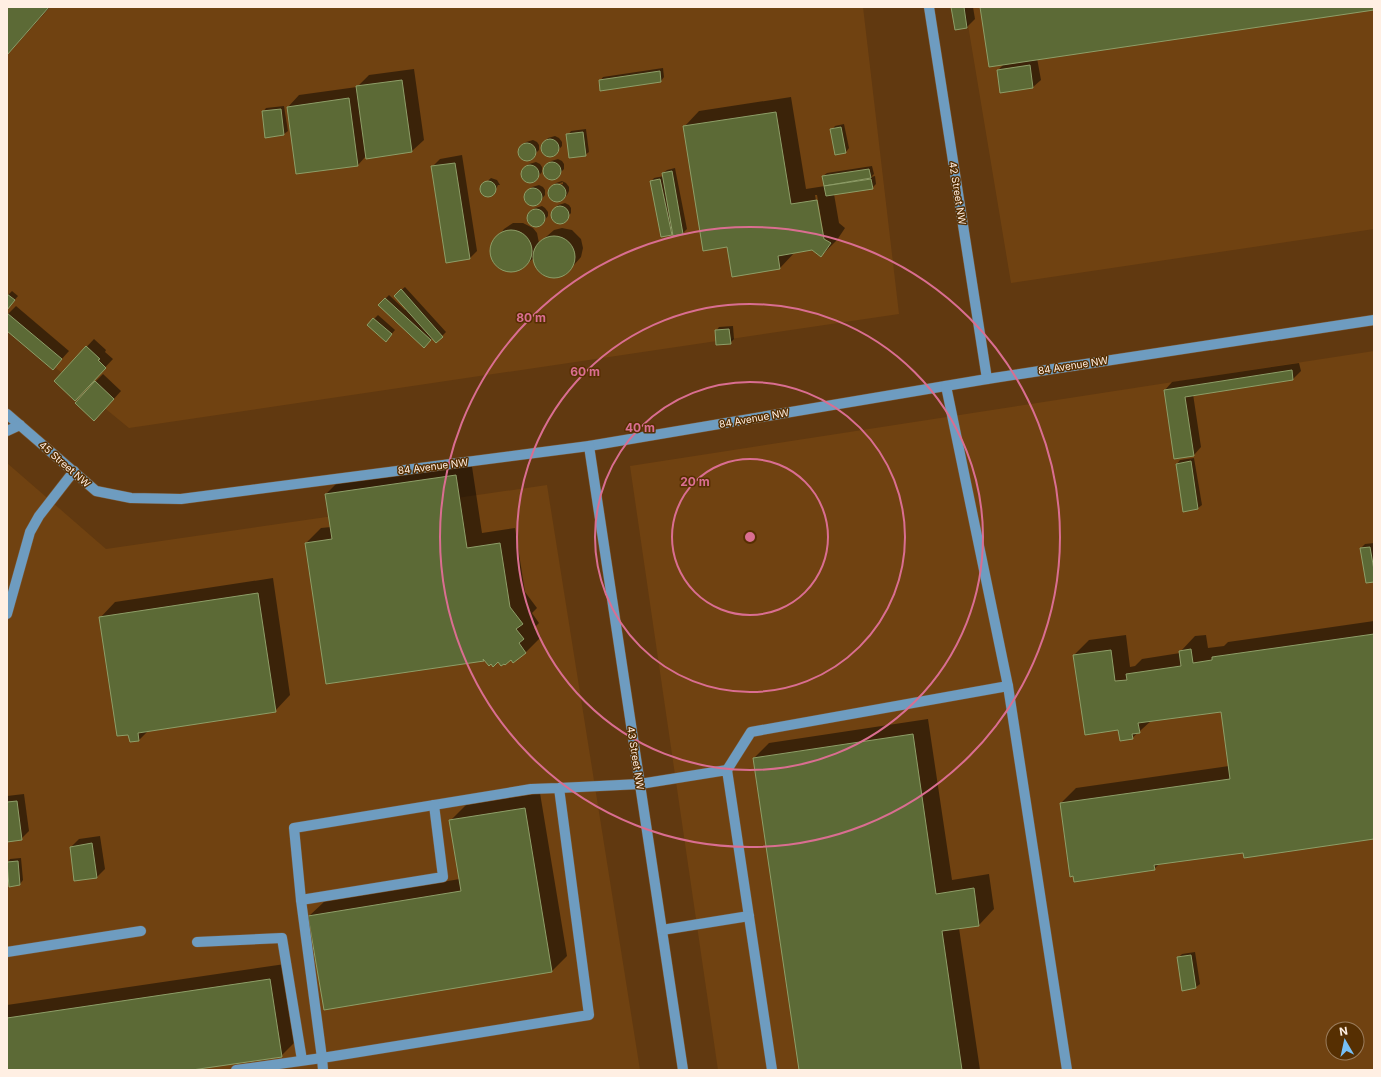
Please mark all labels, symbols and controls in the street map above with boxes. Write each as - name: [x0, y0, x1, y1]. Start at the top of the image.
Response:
- street label: 42 Street NW: [947, 161, 969, 226]
- text: 80 m: [516, 310, 546, 325]
- street label: 84 Avenue NW: [1037, 354, 1109, 376]
- text: 60 m: [570, 364, 600, 379]
- street label: 84 Avenue NW: [718, 406, 790, 430]
- text: 40 m: [625, 420, 655, 435]
- street label: 45 Street NW: [37, 439, 93, 490]
- street label: 84 Avenue NW: [397, 456, 469, 476]
- text: 20 m: [680, 474, 710, 489]
- centre of rings: [743, 530, 757, 544]
- street label: 43 Street NW: [625, 726, 647, 791]
- north arrow: [1325, 1021, 1365, 1061]
- text: N: [1338, 1024, 1349, 1039]

